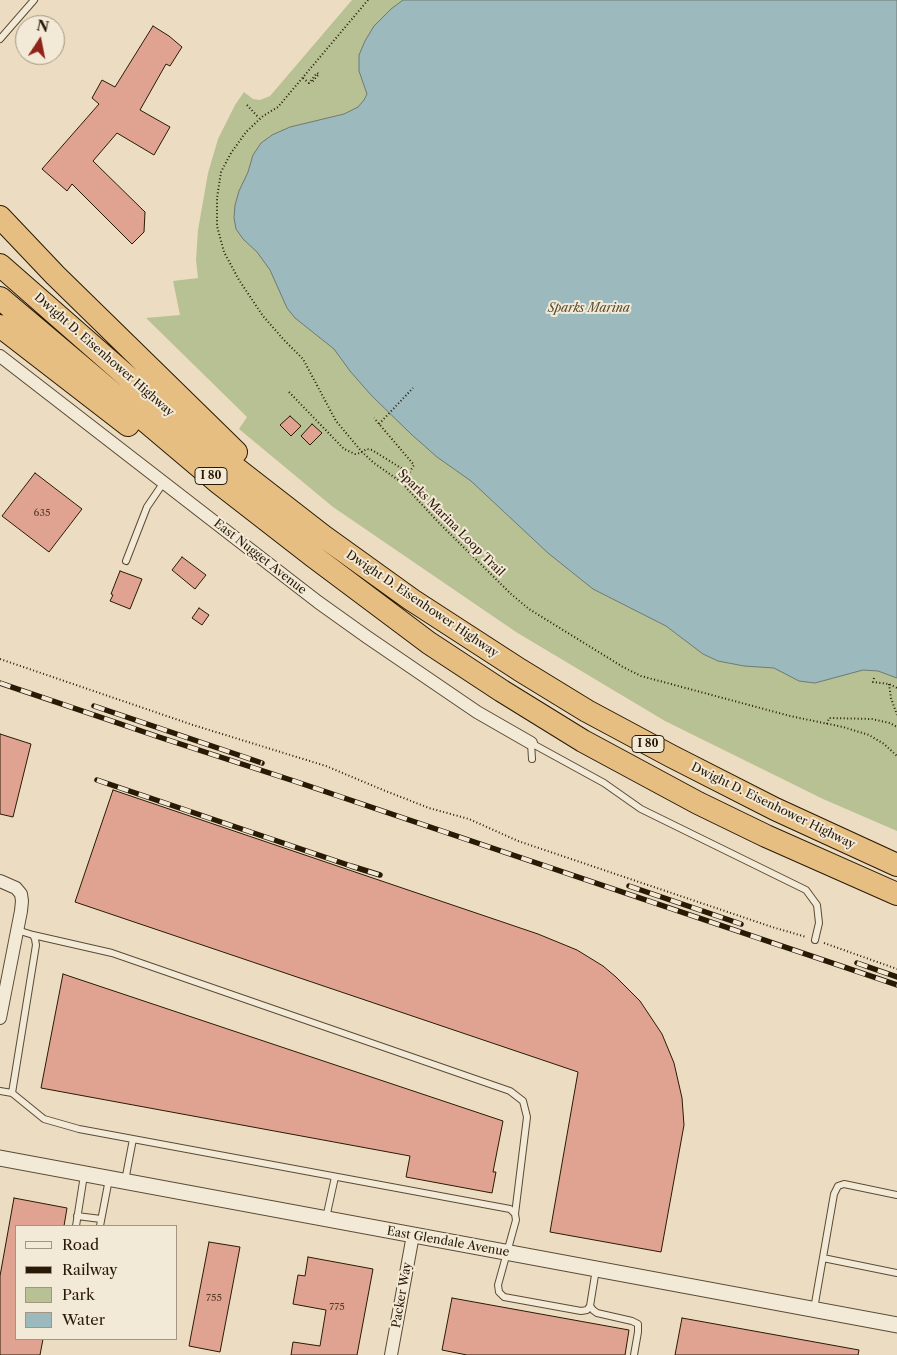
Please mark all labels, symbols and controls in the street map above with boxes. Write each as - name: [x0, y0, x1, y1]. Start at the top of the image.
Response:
- north arrow: [15, 15, 65, 65]
- text: N: [35, 16, 50, 36]
- street label: Dwight D. Eisenhower Highway: [31, 290, 177, 420]
- park label: Sparks Marina: [548, 302, 630, 316]
- street label: Sparks Marina Loop Trail: [395, 467, 507, 579]
- road number: I 80: [195, 468, 227, 484]
- house number: 635: [34, 507, 50, 519]
- street label: East Nugget Avenue: [211, 516, 309, 598]
- street label: Dwight D. Eisenhower Highway: [343, 548, 501, 660]
- road number: I 80: [632, 736, 664, 752]
- street label: Dwight D. Eisenhower Highway: [689, 760, 857, 852]
- street label: East Glendale Avenue: [385, 1224, 511, 1260]
- legend: [15, 1225, 178, 1340]
- text: Road: [62, 1235, 99, 1254]
- text: Railway: [62, 1260, 118, 1279]
- street label: Packer Way: [389, 1261, 415, 1329]
- text: Park: [62, 1285, 95, 1304]
- house number: 755: [206, 1292, 222, 1304]
- house number: 775: [329, 1301, 345, 1313]
- text: Water: [62, 1310, 105, 1329]

